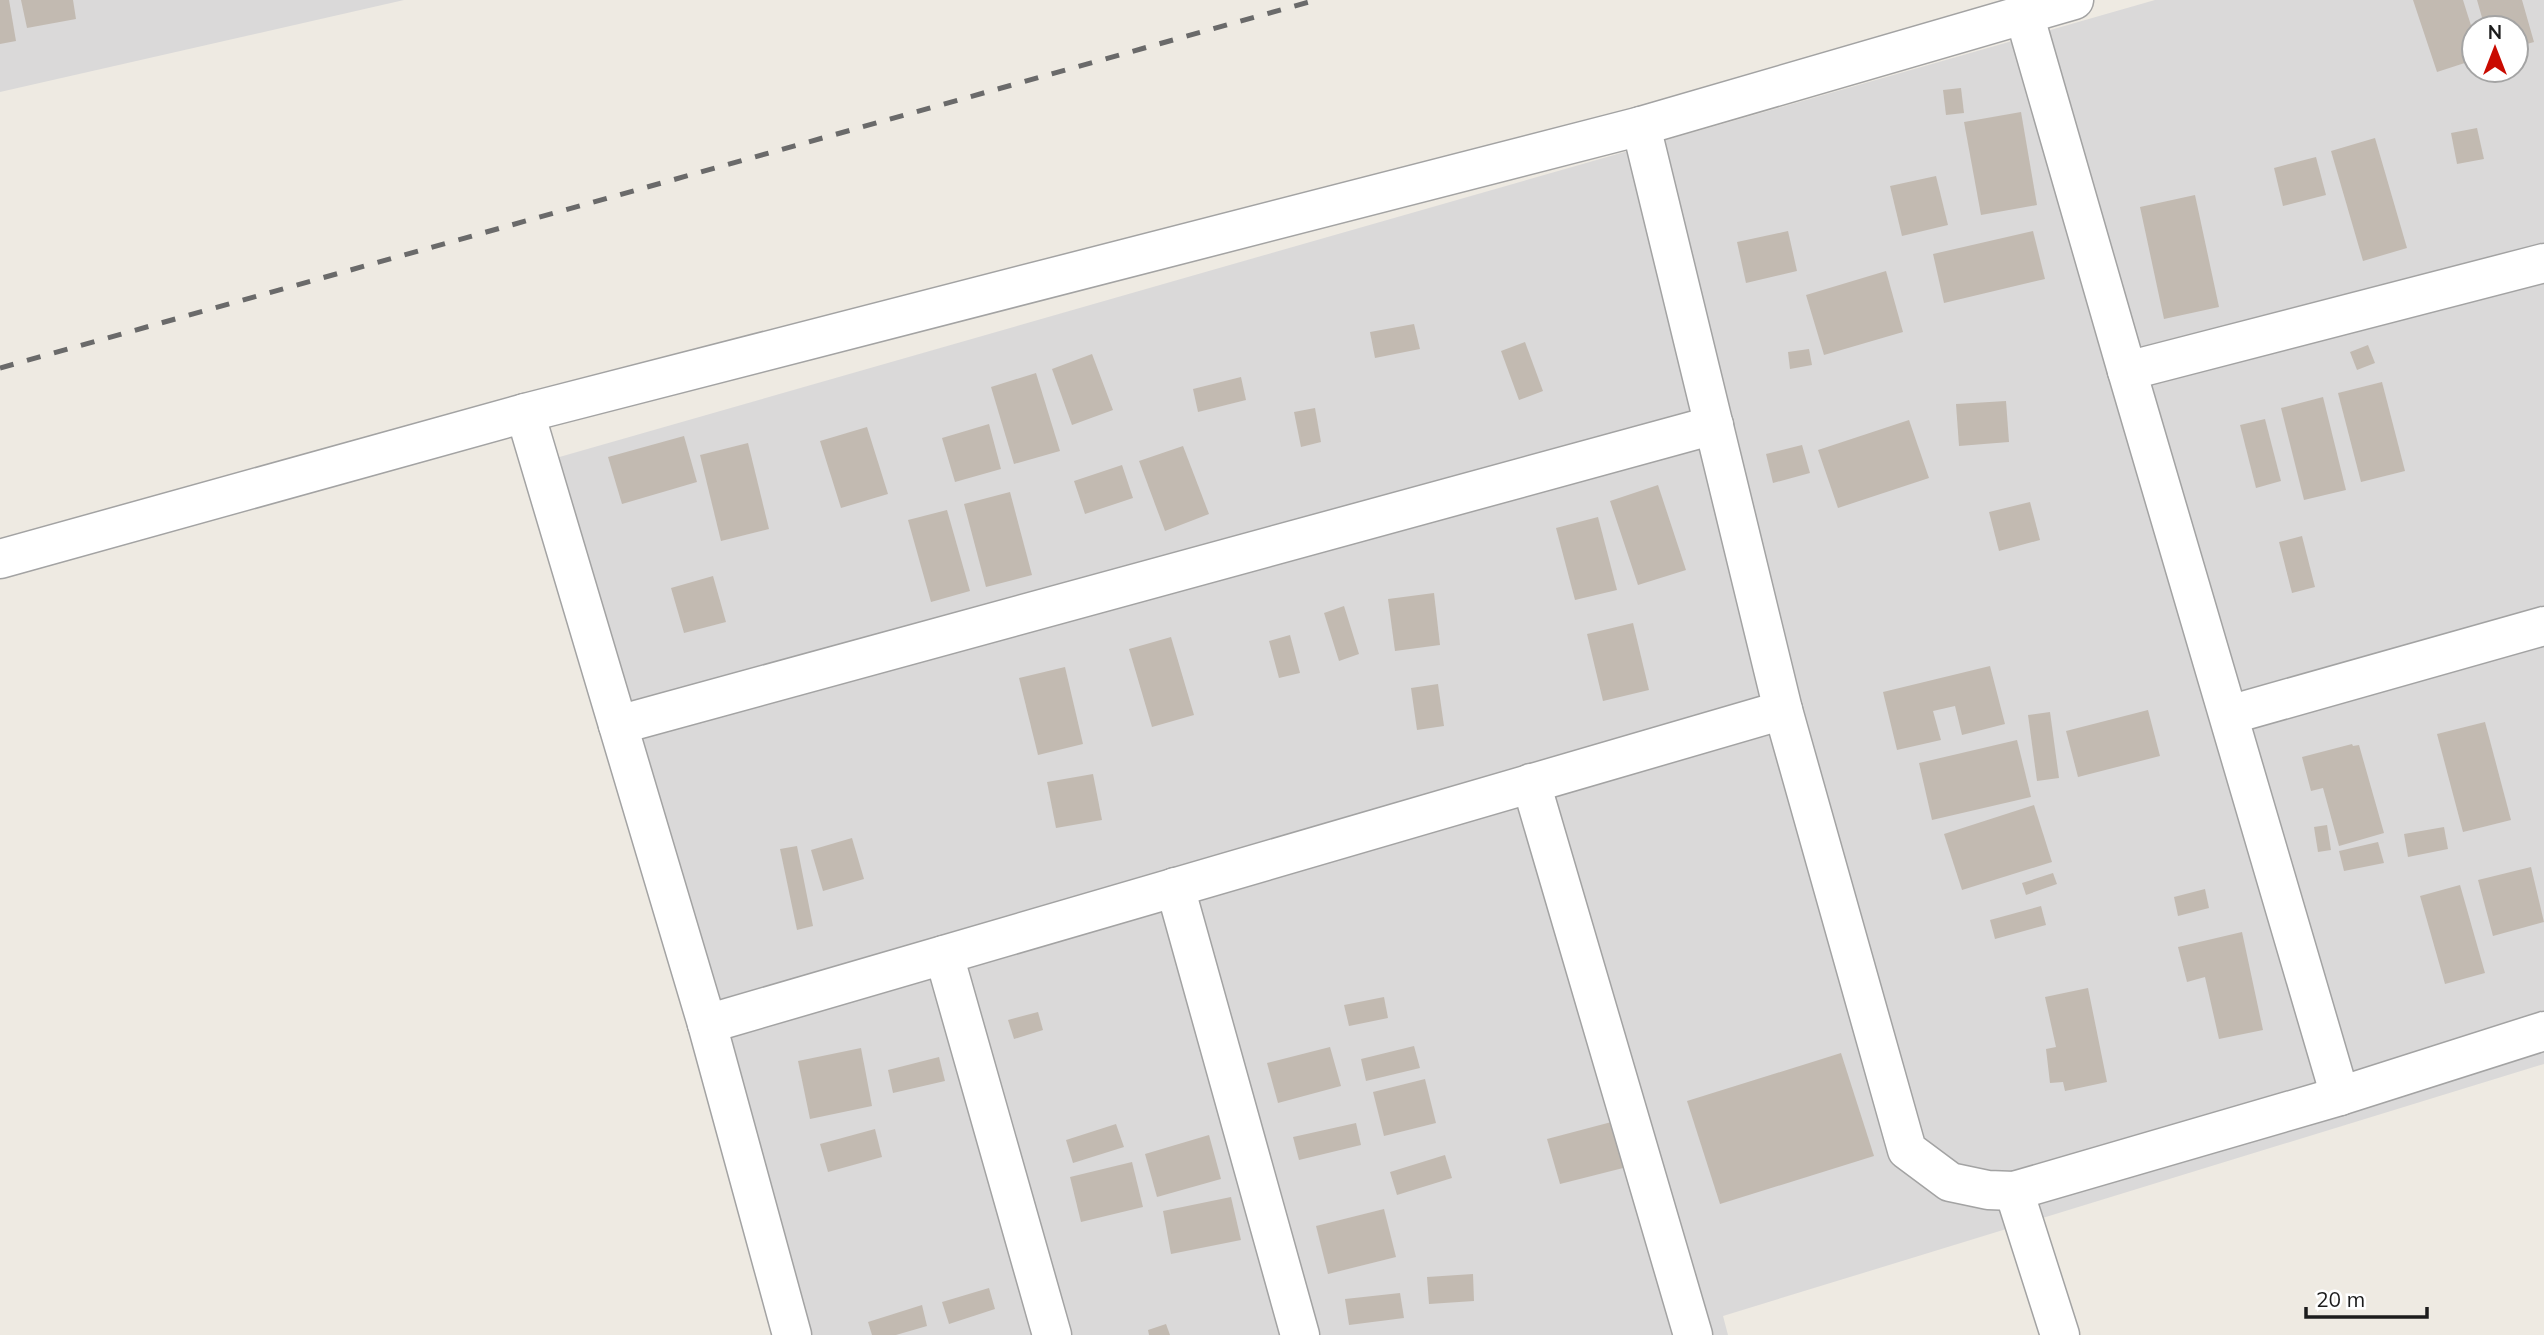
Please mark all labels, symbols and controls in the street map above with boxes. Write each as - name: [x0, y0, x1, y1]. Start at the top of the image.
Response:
- north arrow: [2460, 14, 2530, 84]
- text: N: [2488, 20, 2502, 44]
- scale bar: [2306, 1276, 2427, 1320]
- text: 20 m: [2316, 1286, 2365, 1312]

